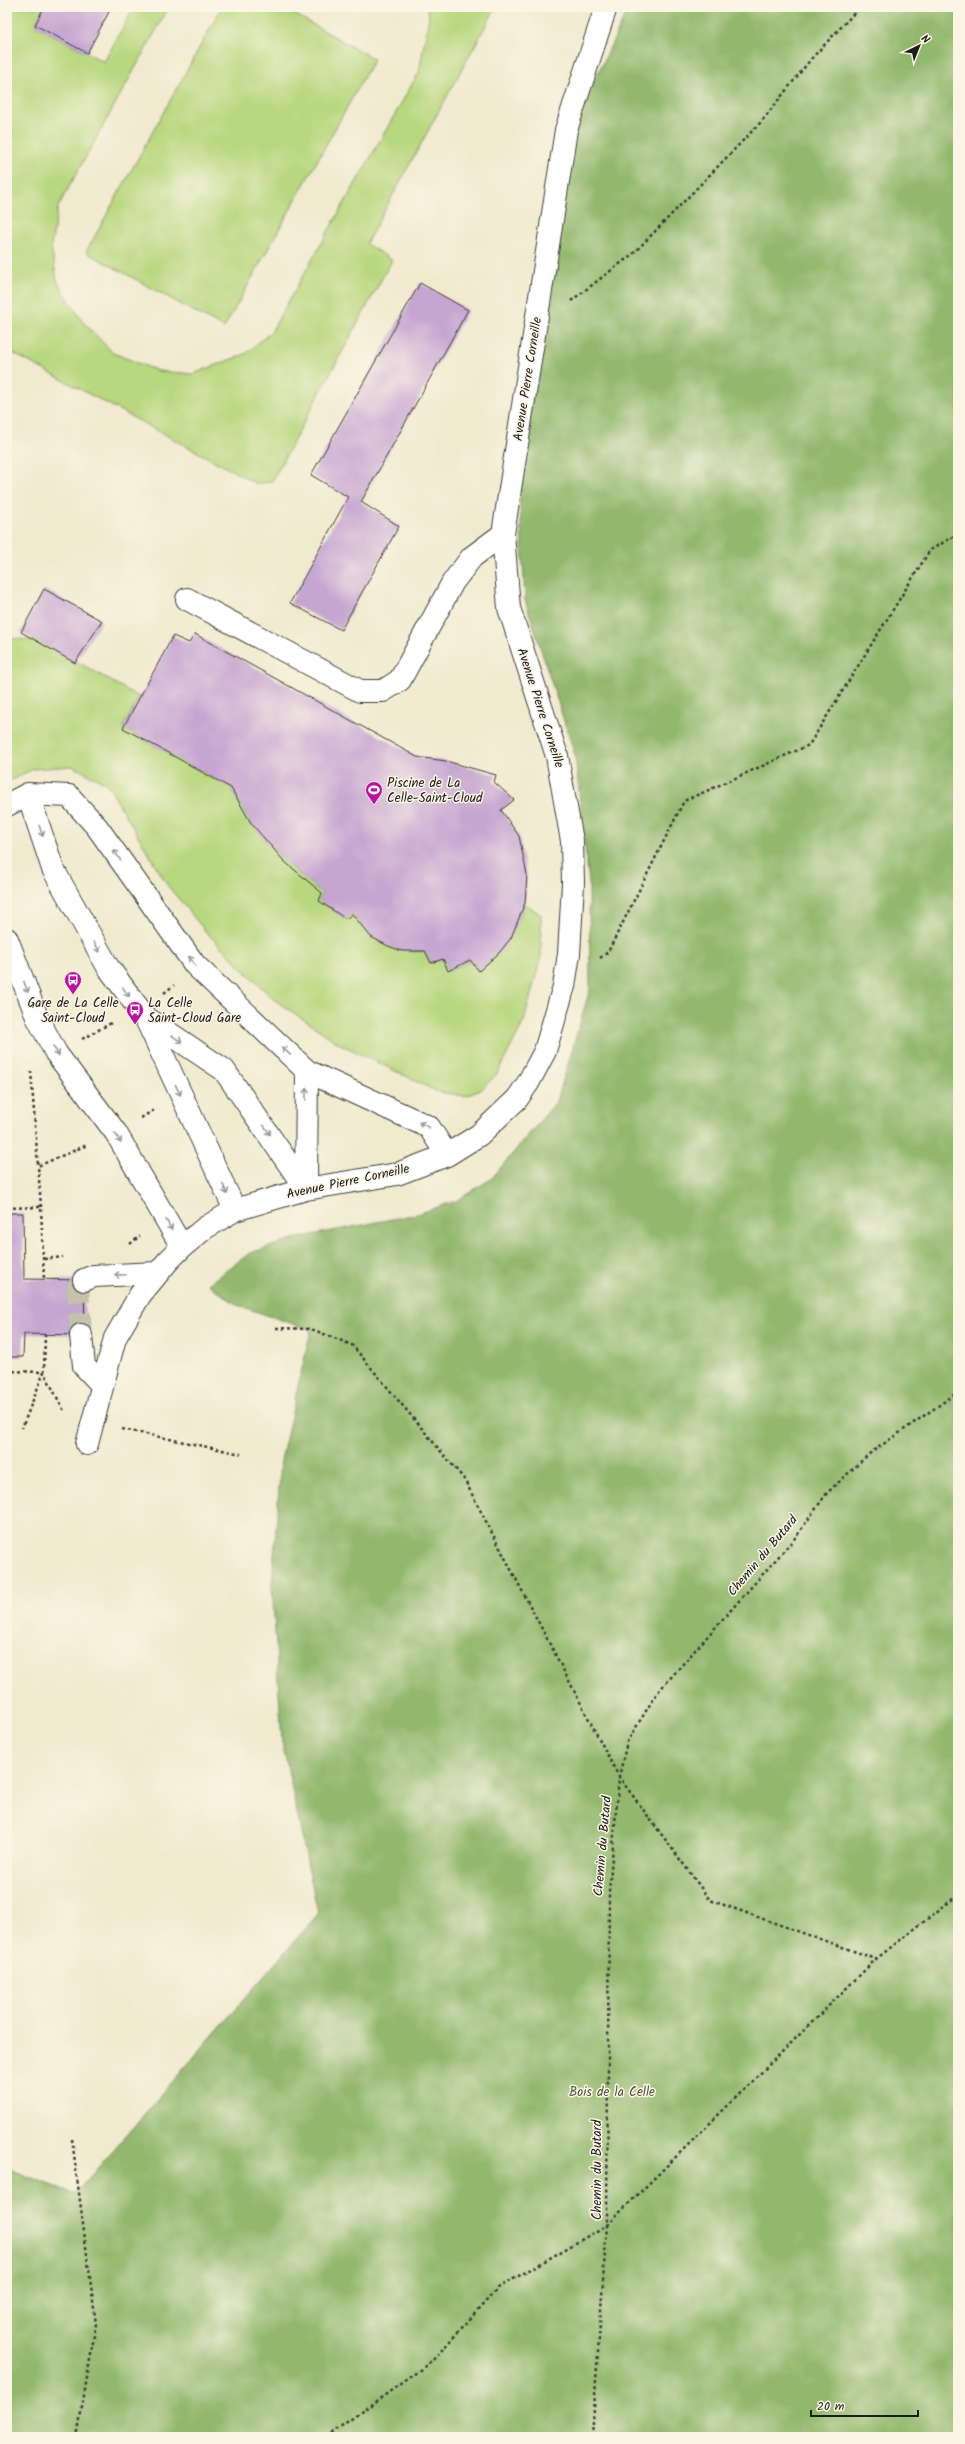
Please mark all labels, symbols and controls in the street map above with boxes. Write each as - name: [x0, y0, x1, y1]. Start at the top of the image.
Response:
- north arrow: [899, 26, 939, 66]
- text: N: [916, 30, 934, 48]
- street label: Avenue Pierre Corneille: [508, 315, 548, 442]
- street label: Avenue Pierre Corneille: [511, 645, 569, 771]
- place label: Piscine de La Celle-Saint-Cloud: [387, 773, 483, 809]
- sports icon: Piscine de La Celle-Saint-Cloud: [364, 780, 384, 805]
- one-way arrow: [37, 824, 45, 836]
- one-way arrow: [113, 850, 121, 861]
- one-way arrow: [94, 941, 102, 953]
- one-way arrow: [188, 956, 196, 967]
- bus stop icon: Gare de La Celle Saint-Cloud: [63, 970, 83, 995]
- one-way arrow: [23, 981, 31, 993]
- one-way arrow: [122, 987, 130, 998]
- place label: Gare de La Celle Saint-Cloud: [27, 993, 119, 1029]
- place label: La Celle Saint-Cloud Gare: [148, 993, 241, 1029]
- bus stop icon: La Celle Saint-Cloud Gare: [125, 1000, 145, 1025]
- one-way arrow: [171, 1035, 182, 1043]
- one-way arrow: [52, 1045, 60, 1057]
- one-way arrow: [281, 1046, 291, 1055]
- one-way arrow: [175, 1084, 182, 1096]
- one-way arrow: [303, 1088, 310, 1101]
- one-way arrow: [418, 1120, 430, 1128]
- one-way arrow: [263, 1125, 271, 1136]
- one-way arrow: [115, 1132, 123, 1144]
- street label: Avenue Pierre Corneille: [285, 1159, 412, 1205]
- one-way arrow: [222, 1182, 230, 1194]
- one-way arrow: [165, 1219, 173, 1231]
- one-way arrow: [114, 1271, 127, 1278]
- street label: Chemin du Butard: [723, 1510, 804, 1601]
- street label: Chemin du Butard: [588, 1794, 618, 1897]
- park label: Bois de la Celle: [569, 2082, 655, 2103]
- street label: Chemin du Butard: [587, 2119, 608, 2220]
- scale bar: [811, 2392, 918, 2418]
- text: 20 m: [817, 2397, 845, 2416]

